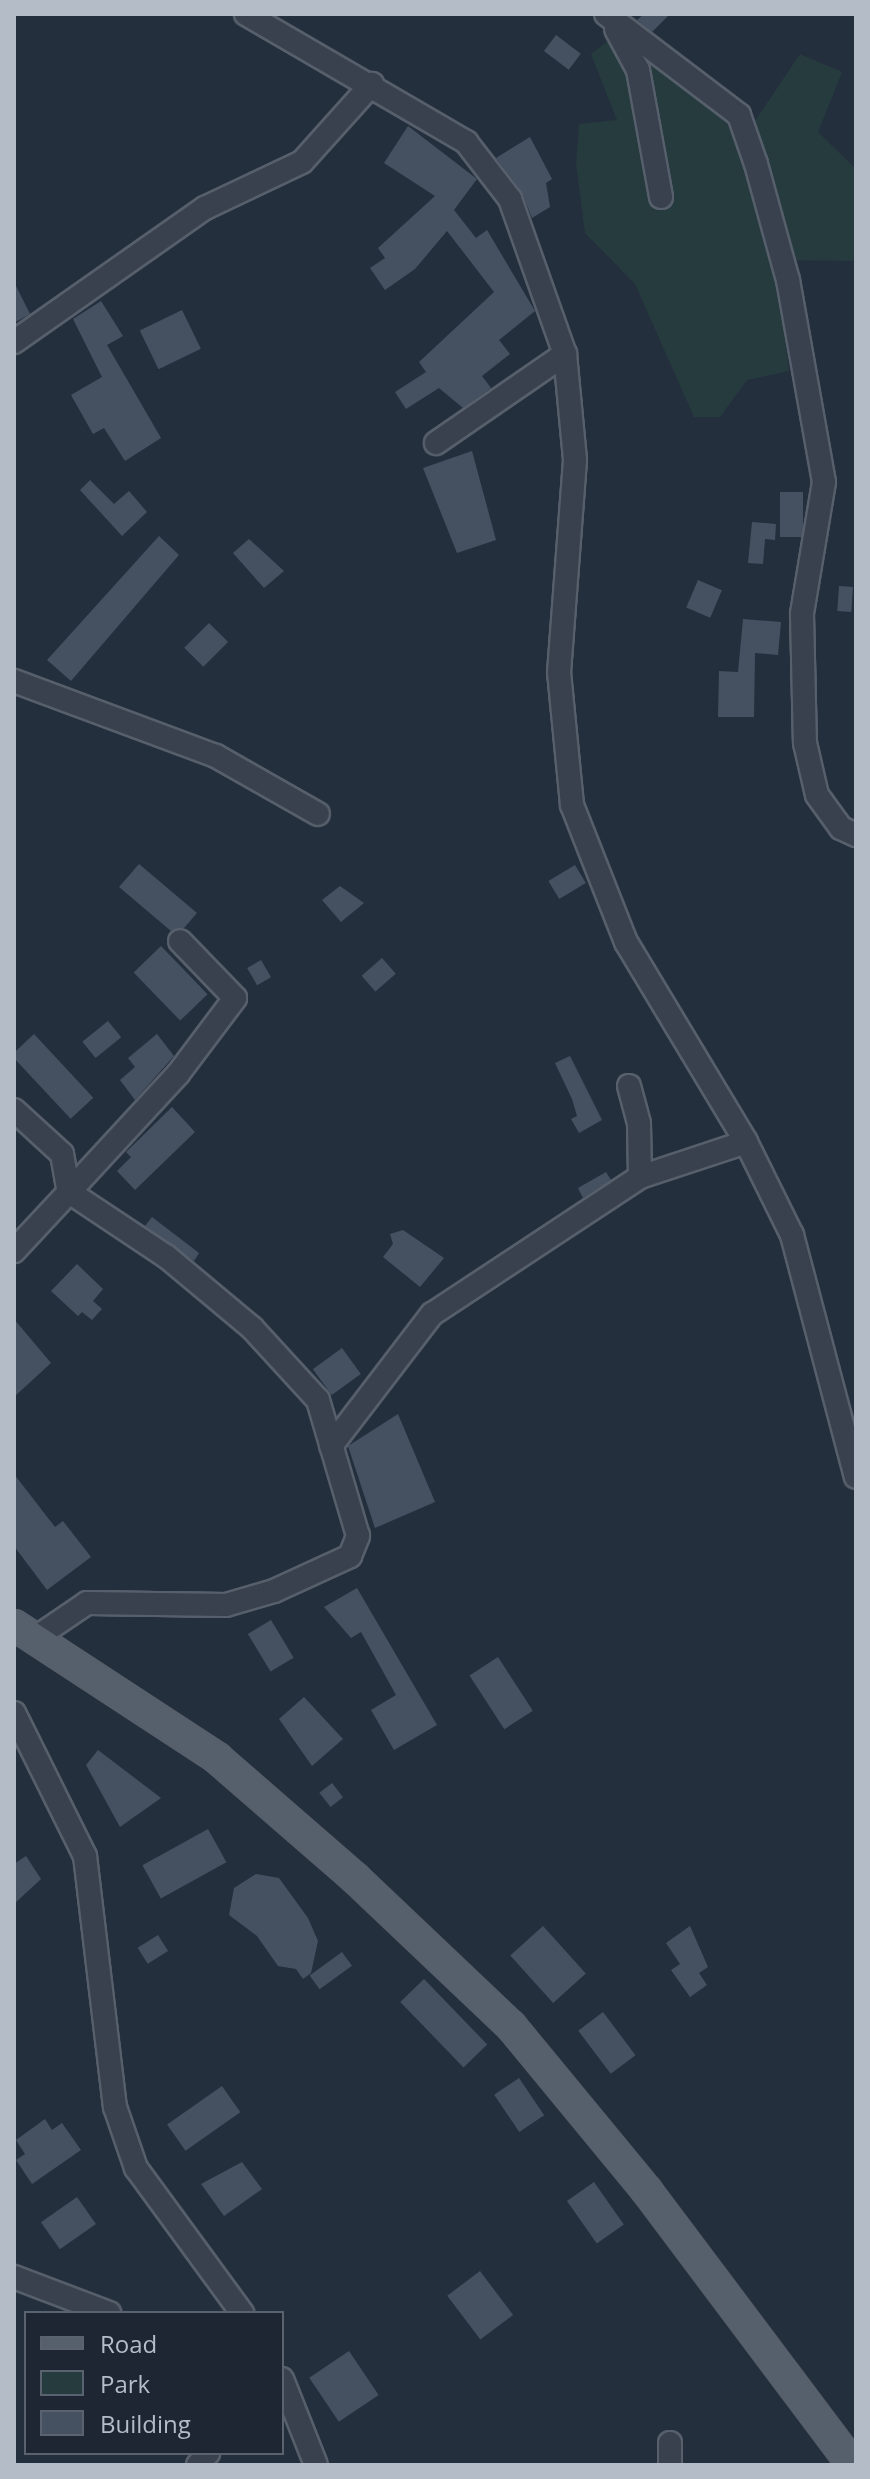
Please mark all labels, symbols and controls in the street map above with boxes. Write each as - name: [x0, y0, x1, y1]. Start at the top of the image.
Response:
- legend: [24, 2311, 284, 2455]
- text: Road: [100, 2327, 157, 2360]
- text: Park: [100, 2367, 150, 2400]
- text: Building: [100, 2407, 191, 2440]

